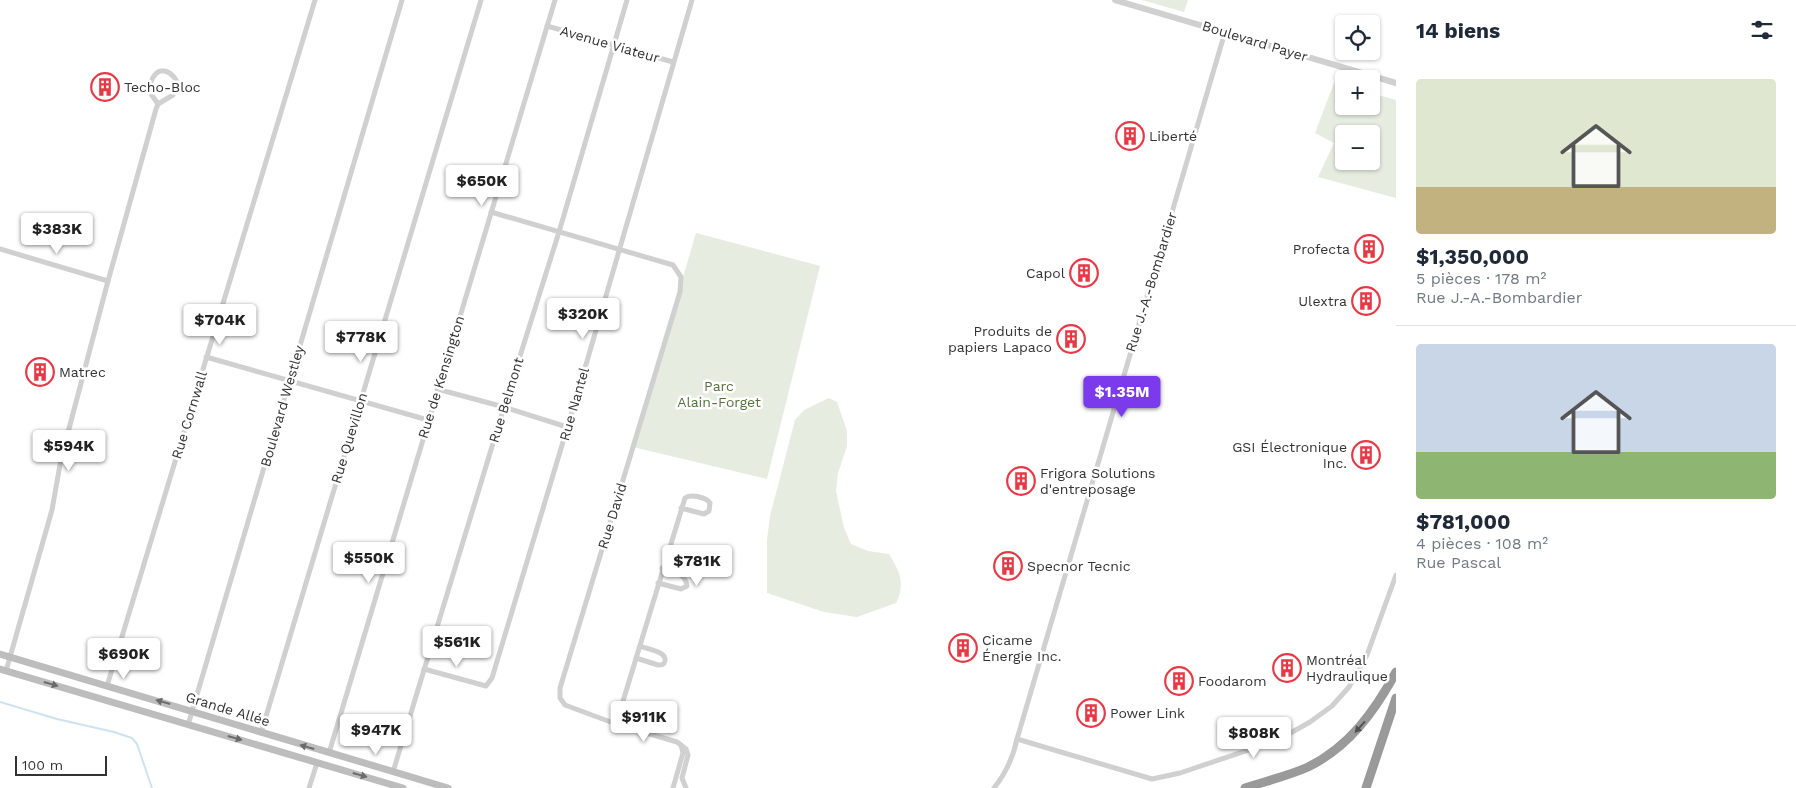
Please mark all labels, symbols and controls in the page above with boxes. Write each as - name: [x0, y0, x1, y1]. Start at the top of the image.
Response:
- map controls: [1335, 15, 1380, 170]
- button: locate: [1335, 15, 1380, 60]
- icon: filters: [1748, 16, 1776, 44]
- street label: Boulevard Payer: [1200, 17, 1310, 65]
- text: 14 biens: [1416, 18, 1500, 43]
- street label: Avenue Viateur: [559, 22, 662, 66]
- button: +: [1335, 70, 1380, 115]
- building icon: Techo-Bloc: [90, 72, 120, 102]
- place label: Techo-Bloc: [124, 79, 201, 95]
- icon: home: [1551, 111, 1641, 201]
- building icon: Liberté: [1115, 121, 1145, 151]
- button: −: [1335, 125, 1380, 170]
- place label: Liberté: [1149, 128, 1197, 144]
- pin: $650K: [447, 164, 517, 207]
- text: $650K: [457, 171, 507, 190]
- street label: Rue J.-A.-Bombardier: [1122, 210, 1180, 354]
- pin: $383K: [22, 212, 92, 255]
- text: $383K: [32, 219, 82, 238]
- building icon: Profecta: [1354, 234, 1384, 264]
- place label: Profecta: [1293, 241, 1350, 257]
- text: $1,350,000: [1416, 244, 1529, 269]
- building icon: Capol: [1069, 258, 1099, 288]
- place label: Capol: [1026, 265, 1066, 281]
- text: 5 pièces · 178 m²: [1416, 269, 1546, 288]
- building icon: Ulextra: [1351, 286, 1381, 316]
- text: Rue J.-A.-Bombardier: [1416, 288, 1582, 307]
- place label: Ulextra: [1298, 293, 1347, 309]
- pin: $320K: [548, 298, 618, 340]
- pin: $704K: [185, 304, 255, 346]
- text: $320K: [558, 304, 608, 323]
- text: $704K: [194, 310, 246, 329]
- street label: Rue de Kensington: [415, 314, 467, 440]
- pin: $778K: [326, 320, 396, 363]
- place label: Produits de papiers Lapaco: [948, 323, 1052, 355]
- building icon: Produits de papiers Lapaco: [1056, 324, 1086, 354]
- text: $778K: [336, 327, 386, 346]
- street label: Boulevard Westley: [257, 343, 307, 469]
- street label: Rue Belmont: [485, 355, 527, 445]
- building icon: Matrec: [25, 357, 55, 387]
- place label: Matrec: [59, 364, 106, 380]
- street label: Rue Nantel: [556, 365, 592, 443]
- street label: Rue Cornwall: [168, 368, 210, 461]
- pin: $1.35M: [1081, 376, 1163, 418]
- icon: home: [1551, 377, 1641, 467]
- park label: Parc Alain-Forget: [677, 378, 761, 410]
- text: $1.35M: [1094, 382, 1150, 401]
- street label: Rue Quevillon: [328, 391, 370, 485]
- pin: $594K: [34, 430, 104, 472]
- text: $594K: [44, 436, 94, 455]
- place label: GSI Électronique Inc.: [1232, 439, 1347, 471]
- building icon: GSI Électronique Inc.: [1351, 440, 1381, 470]
- place label: Frigora Solutions d'entreposage: [1040, 465, 1155, 497]
- building icon: Frigora Solutions d'entreposage: [1006, 466, 1036, 496]
- street label: Rue David: [594, 481, 630, 551]
- text: $781,000: [1416, 509, 1511, 534]
- text: 4 pièces · 108 m²: [1416, 534, 1548, 553]
- pin: $550K: [334, 542, 404, 584]
- pin: $781K: [662, 544, 732, 587]
- text: $550K: [344, 548, 394, 567]
- text: $781K: [673, 551, 721, 570]
- building icon: Specnor Tecnic: [993, 551, 1023, 581]
- text: Rue Pascal: [1416, 553, 1501, 572]
- place label: Specnor Tecnic: [1027, 558, 1131, 574]
- pin: $561K: [422, 626, 492, 668]
- text: $561K: [433, 632, 481, 651]
- place label: Cicame Énergie Inc.: [982, 632, 1061, 664]
- building icon: Cicame Énergie Inc.: [948, 633, 978, 663]
- pin: $690K: [89, 638, 159, 680]
- text: $690K: [98, 644, 150, 663]
- place label: Montréal Hydraulique: [1306, 652, 1388, 684]
- building icon: Montréal Hydraulique: [1272, 653, 1302, 683]
- building icon: Foodarom: [1164, 666, 1194, 696]
- place label: Foodarom: [1198, 673, 1267, 689]
- one-way arrow: [43, 680, 58, 688]
- street label: Grande Allée: [184, 689, 272, 729]
- one-way arrow: [155, 698, 170, 706]
- building icon: Power Link: [1076, 698, 1106, 728]
- pin: $911K: [609, 700, 679, 743]
- place label: Power Link: [1110, 705, 1185, 721]
- text: $911K: [622, 707, 667, 726]
- pin: $947K: [341, 714, 411, 756]
- pin: $808K: [1219, 716, 1289, 759]
- text: $947K: [351, 720, 401, 739]
- one-way arrow: [1354, 720, 1366, 732]
- text: $808K: [1228, 723, 1280, 742]
- one-way arrow: [228, 735, 243, 743]
- one-way arrow: [299, 742, 314, 750]
- scale bar: [15, 753, 108, 776]
- text: 100 m: [22, 757, 63, 773]
- one-way arrow: [352, 772, 367, 780]

